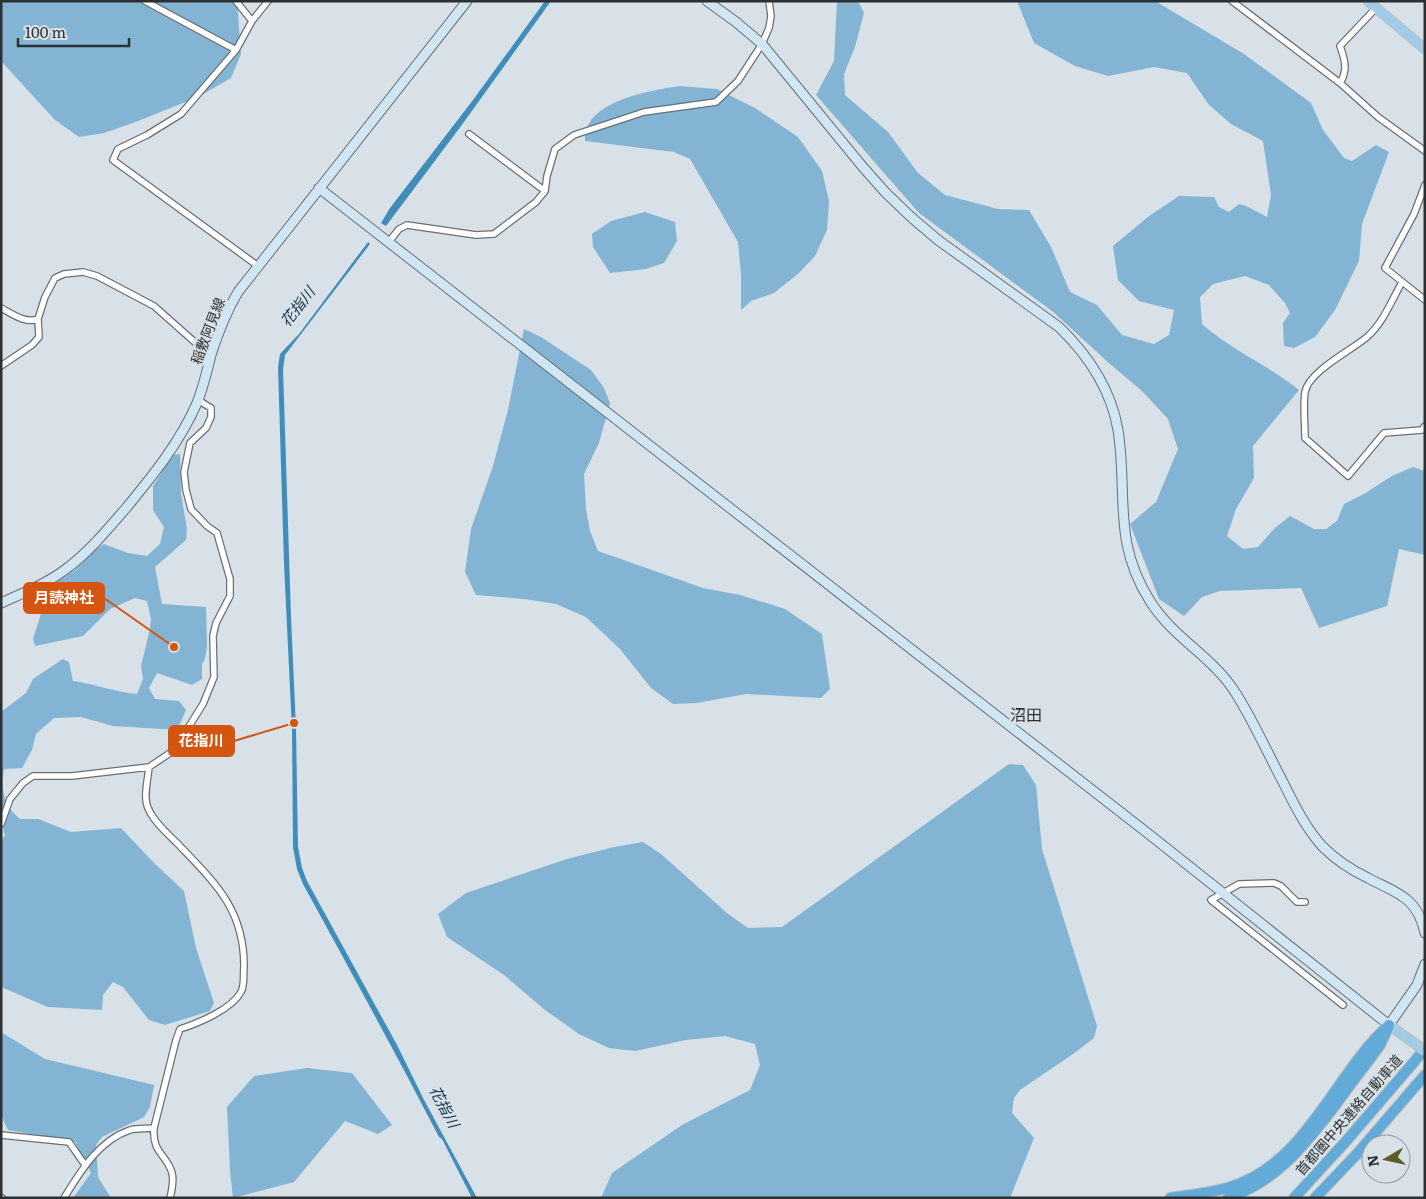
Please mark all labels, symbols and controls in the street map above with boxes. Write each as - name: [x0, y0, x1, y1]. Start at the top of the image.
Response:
- scale bar: [18, 15, 129, 47]
- text: 100 m: [25, 20, 66, 43]
- water label: 花指川: [274, 280, 321, 331]
- street label: 稲敷阿見線: [185, 294, 229, 367]
- callout: 月読神社: [24, 583, 104, 613]
- text: 月読神社: [34, 585, 94, 608]
- district label: 沼田: [1010, 702, 1042, 726]
- callout: 花指川: [169, 726, 234, 756]
- text: 花指川: [178, 728, 224, 751]
- street label: 首都圏中央連絡自動車道: [1290, 1050, 1406, 1179]
- water label: 花指川: [425, 1081, 467, 1133]
- north arrow: [1361, 1134, 1411, 1184]
- text: N: [1361, 1154, 1383, 1169]

